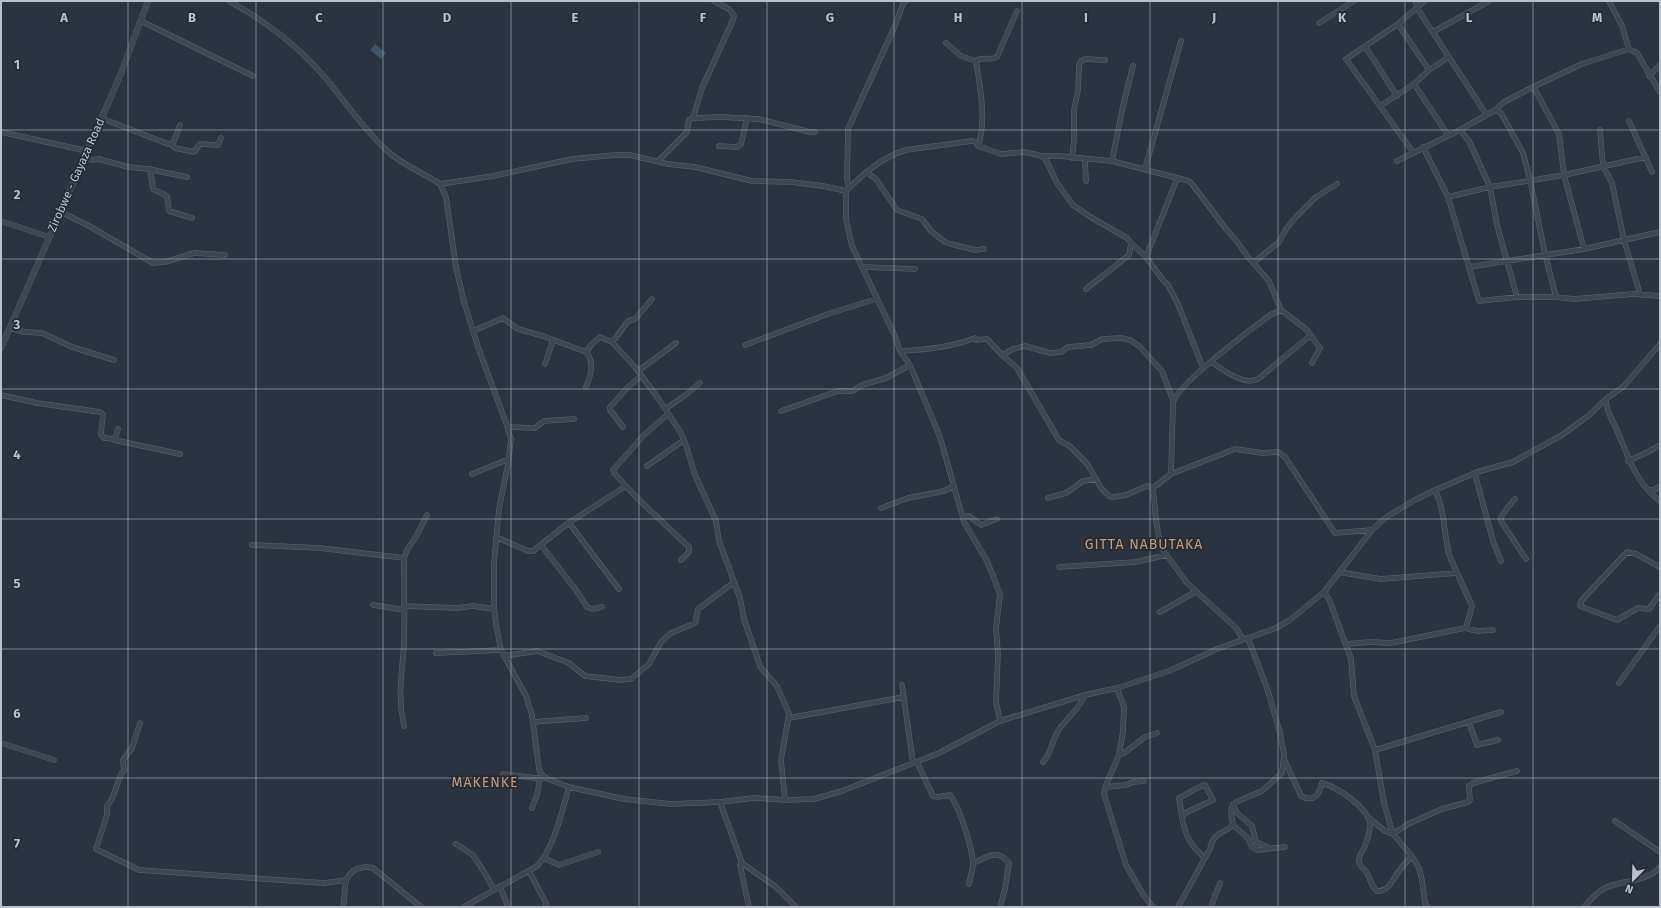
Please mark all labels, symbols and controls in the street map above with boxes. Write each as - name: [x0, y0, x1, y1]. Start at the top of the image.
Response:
- text: A: [59, 10, 68, 25]
- text: B: [188, 10, 196, 25]
- text: C: [315, 10, 323, 25]
- text: D: [443, 10, 452, 25]
- text: E: [572, 10, 579, 25]
- text: F: [700, 10, 707, 25]
- text: G: [826, 10, 834, 25]
- text: H: [954, 10, 962, 25]
- text: I: [1084, 10, 1088, 25]
- text: J: [1211, 10, 1216, 25]
- text: K: [1338, 10, 1347, 25]
- text: L: [1466, 10, 1473, 25]
- text: M: [1592, 10, 1602, 25]
- text: 1: [14, 57, 20, 72]
- street label: Zirobwe - Gayaza Road: [45, 116, 107, 234]
- text: 2: [14, 187, 21, 202]
- text: 3: [13, 317, 21, 332]
- text: 4: [13, 447, 21, 462]
- district label: GITTA NABUTAKA: [1085, 536, 1203, 553]
- text: 5: [14, 576, 21, 591]
- text: 6: [13, 706, 21, 721]
- district label: MAKENKE: [452, 774, 518, 791]
- text: 7: [14, 836, 20, 851]
- north arrow: [1613, 860, 1653, 900]
- text: N: [1623, 881, 1635, 896]

